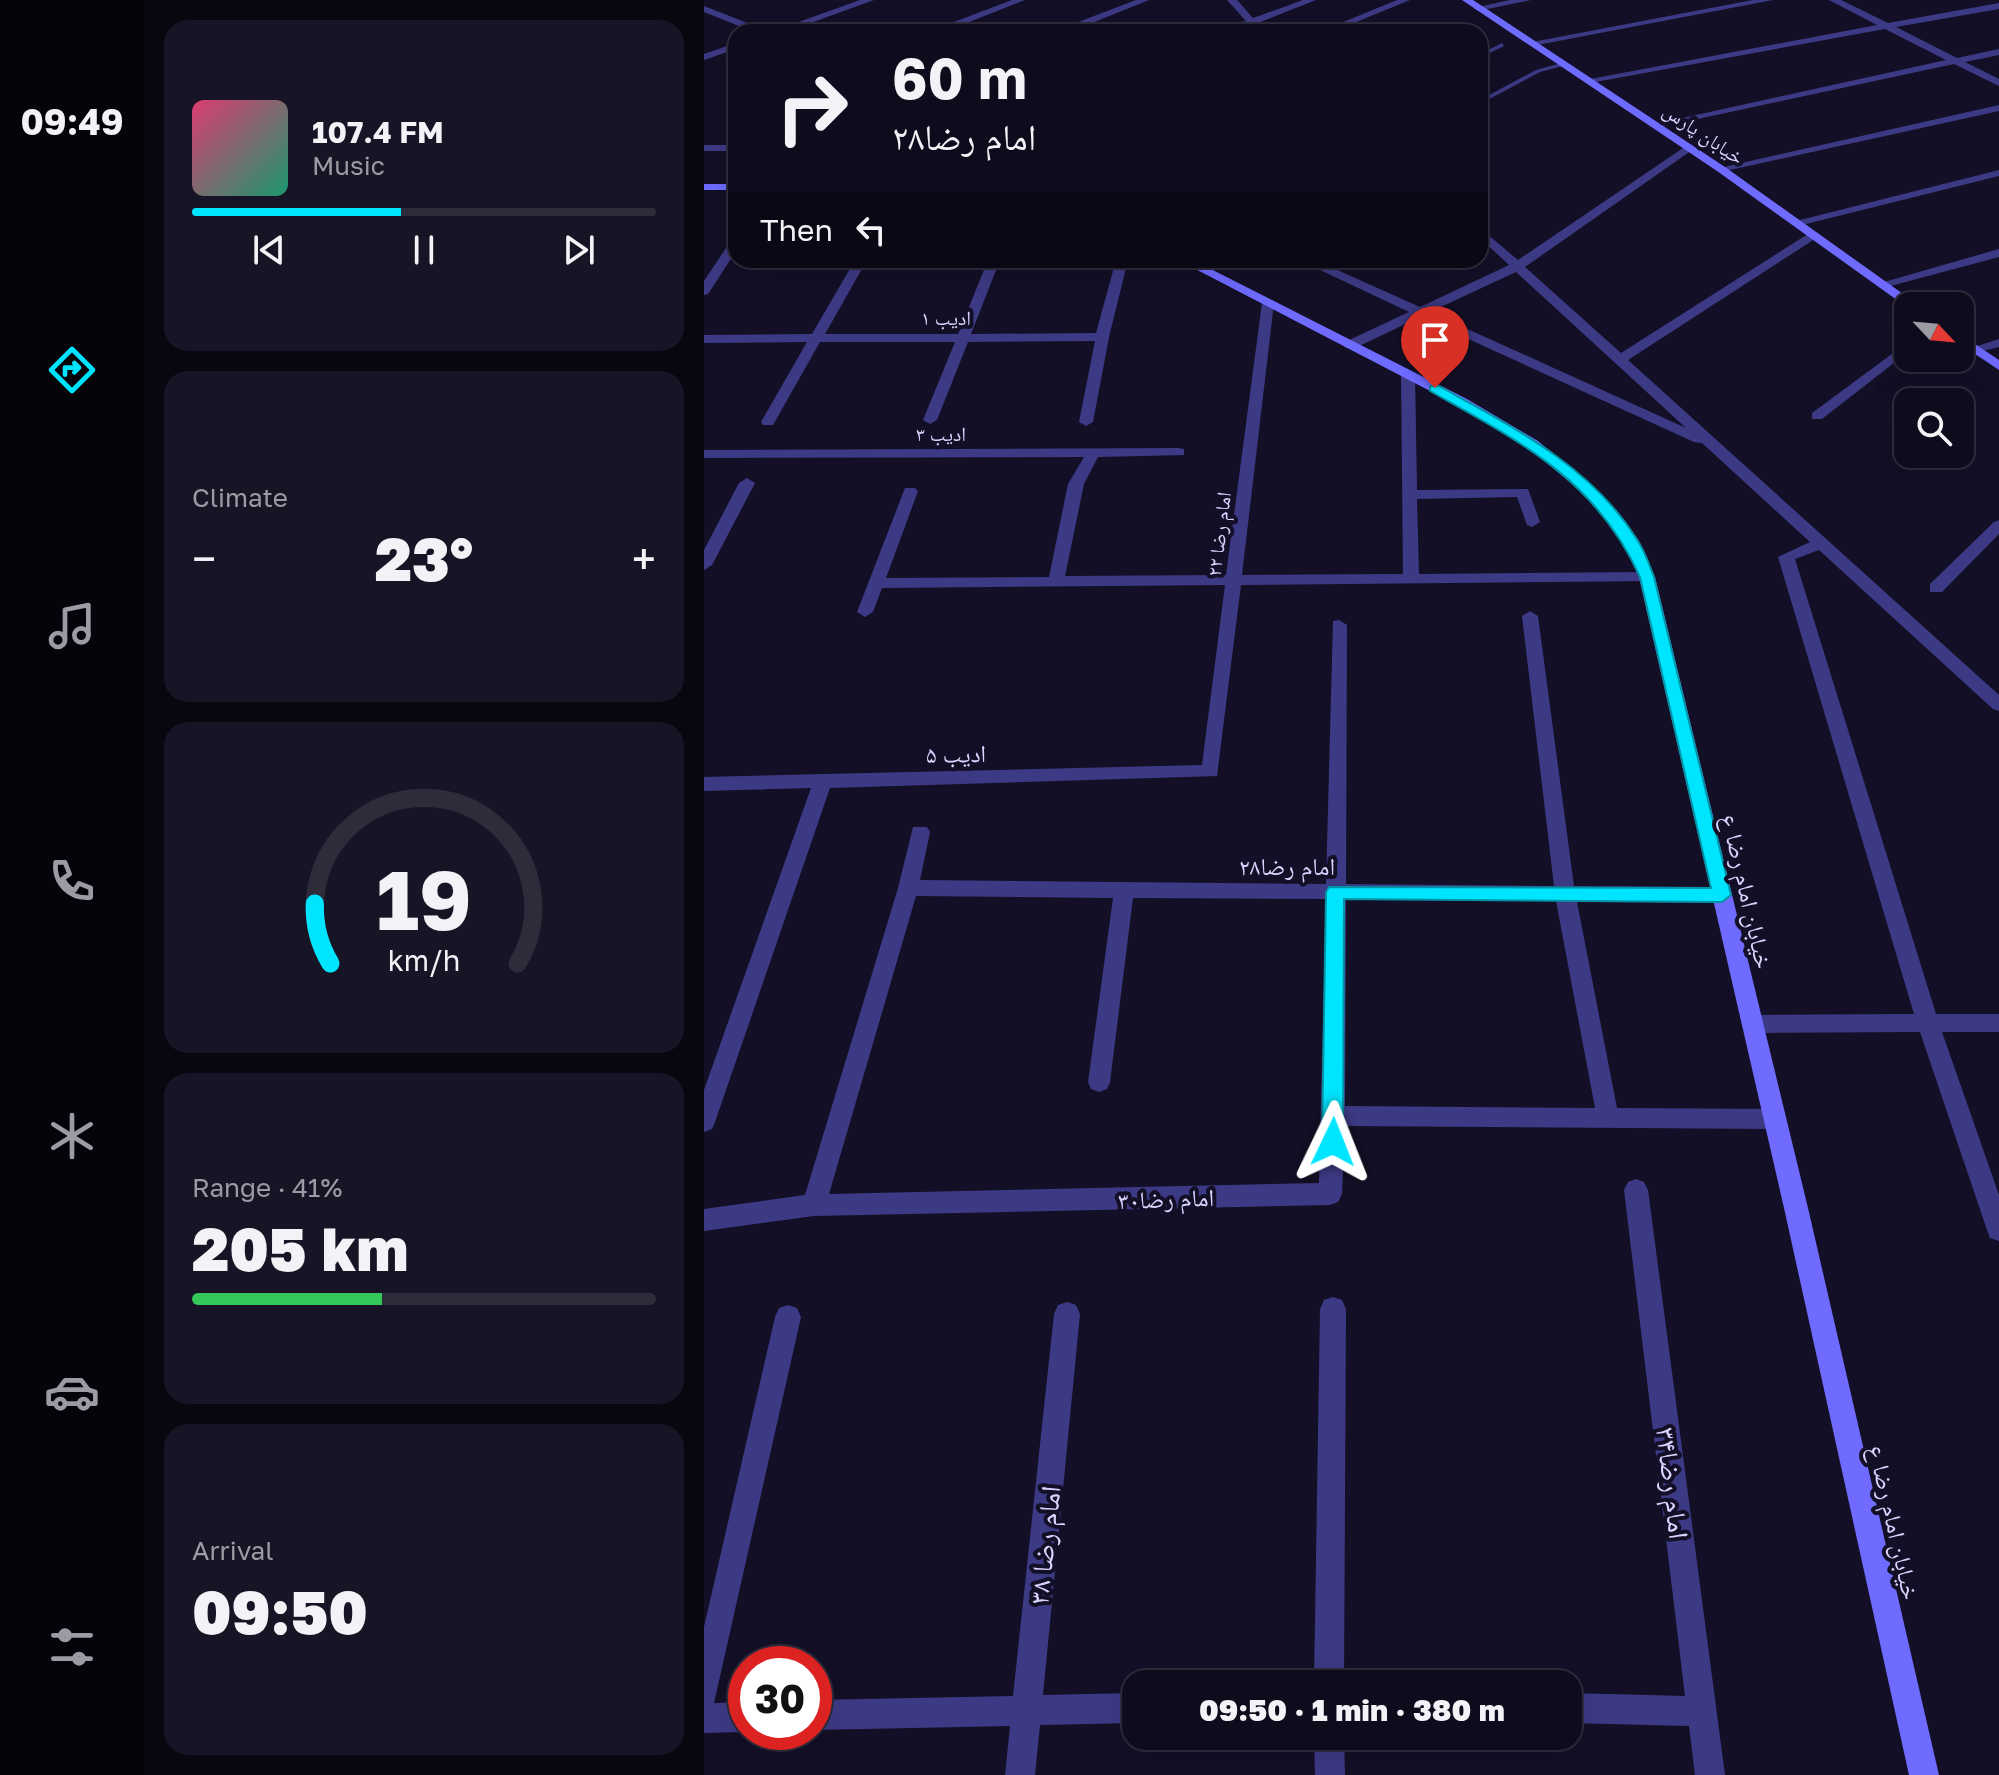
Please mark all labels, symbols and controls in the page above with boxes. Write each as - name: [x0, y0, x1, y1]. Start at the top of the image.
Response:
- text: 60 m: [892, 44, 1027, 111]
- icon: right: [760, 56, 864, 160]
- street label: خیابان پارس: [1658, 97, 1749, 170]
- text: 09:49: [20, 100, 124, 143]
- text: 107.4 FM: [312, 114, 444, 150]
- text: امام رضا۲۸: [892, 115, 1036, 158]
- text: Music: [312, 150, 385, 181]
- icon: left: [849, 208, 893, 252]
- text: Then: [760, 212, 833, 248]
- icon: previous: [247, 228, 291, 272]
- icon: pause: [402, 228, 446, 272]
- icon: next: [557, 228, 601, 272]
- north arrow: [1894, 292, 1974, 372]
- map controls: [1894, 292, 1974, 468]
- street label: ادیب ۱: [921, 305, 971, 330]
- pin: [1401, 306, 1469, 388]
- icon: arrive: [1413, 318, 1457, 362]
- icon: directions: [44, 342, 100, 398]
- button: search: [1894, 388, 1974, 468]
- street label: ادیب ۳: [916, 421, 966, 446]
- text: Climate: [192, 482, 288, 513]
- street label: امام رضا ۲۲: [1201, 490, 1238, 578]
- text: 23°: [375, 522, 473, 594]
- text: −: [192, 532, 216, 585]
- text: +: [632, 532, 656, 585]
- icon: music: [44, 598, 100, 654]
- street label: ادیب ۵: [926, 738, 986, 769]
- street label: خیابان امام رضا ع: [1713, 811, 1780, 972]
- text: 19: [376, 847, 472, 947]
- street label: امام رضا۲۸: [1239, 851, 1335, 883]
- icon: phone: [44, 853, 100, 909]
- text: km/h: [388, 943, 460, 977]
- position arrow: [1291, 1100, 1375, 1184]
- icon: climate: [44, 1108, 100, 1164]
- text: Range · 41%: [192, 1172, 342, 1203]
- street label: امام رضا۳۰: [1117, 1182, 1215, 1217]
- text: 205 km: [192, 1212, 408, 1284]
- icon: car: [44, 1364, 100, 1420]
- street label: امام رضا۳۴: [1647, 1425, 1696, 1541]
- street label: خیابان امام رضا ع: [1860, 1442, 1927, 1603]
- street label: امام رضا ۳۸: [1021, 1484, 1070, 1606]
- text: Arrival: [192, 1535, 273, 1566]
- text: 09:50: [192, 1575, 368, 1647]
- icon: filters: [44, 1619, 100, 1675]
- speed limit sign: 30: [728, 1646, 832, 1750]
- text: 09:50 · 1 min · 380 m: [1199, 1692, 1505, 1728]

